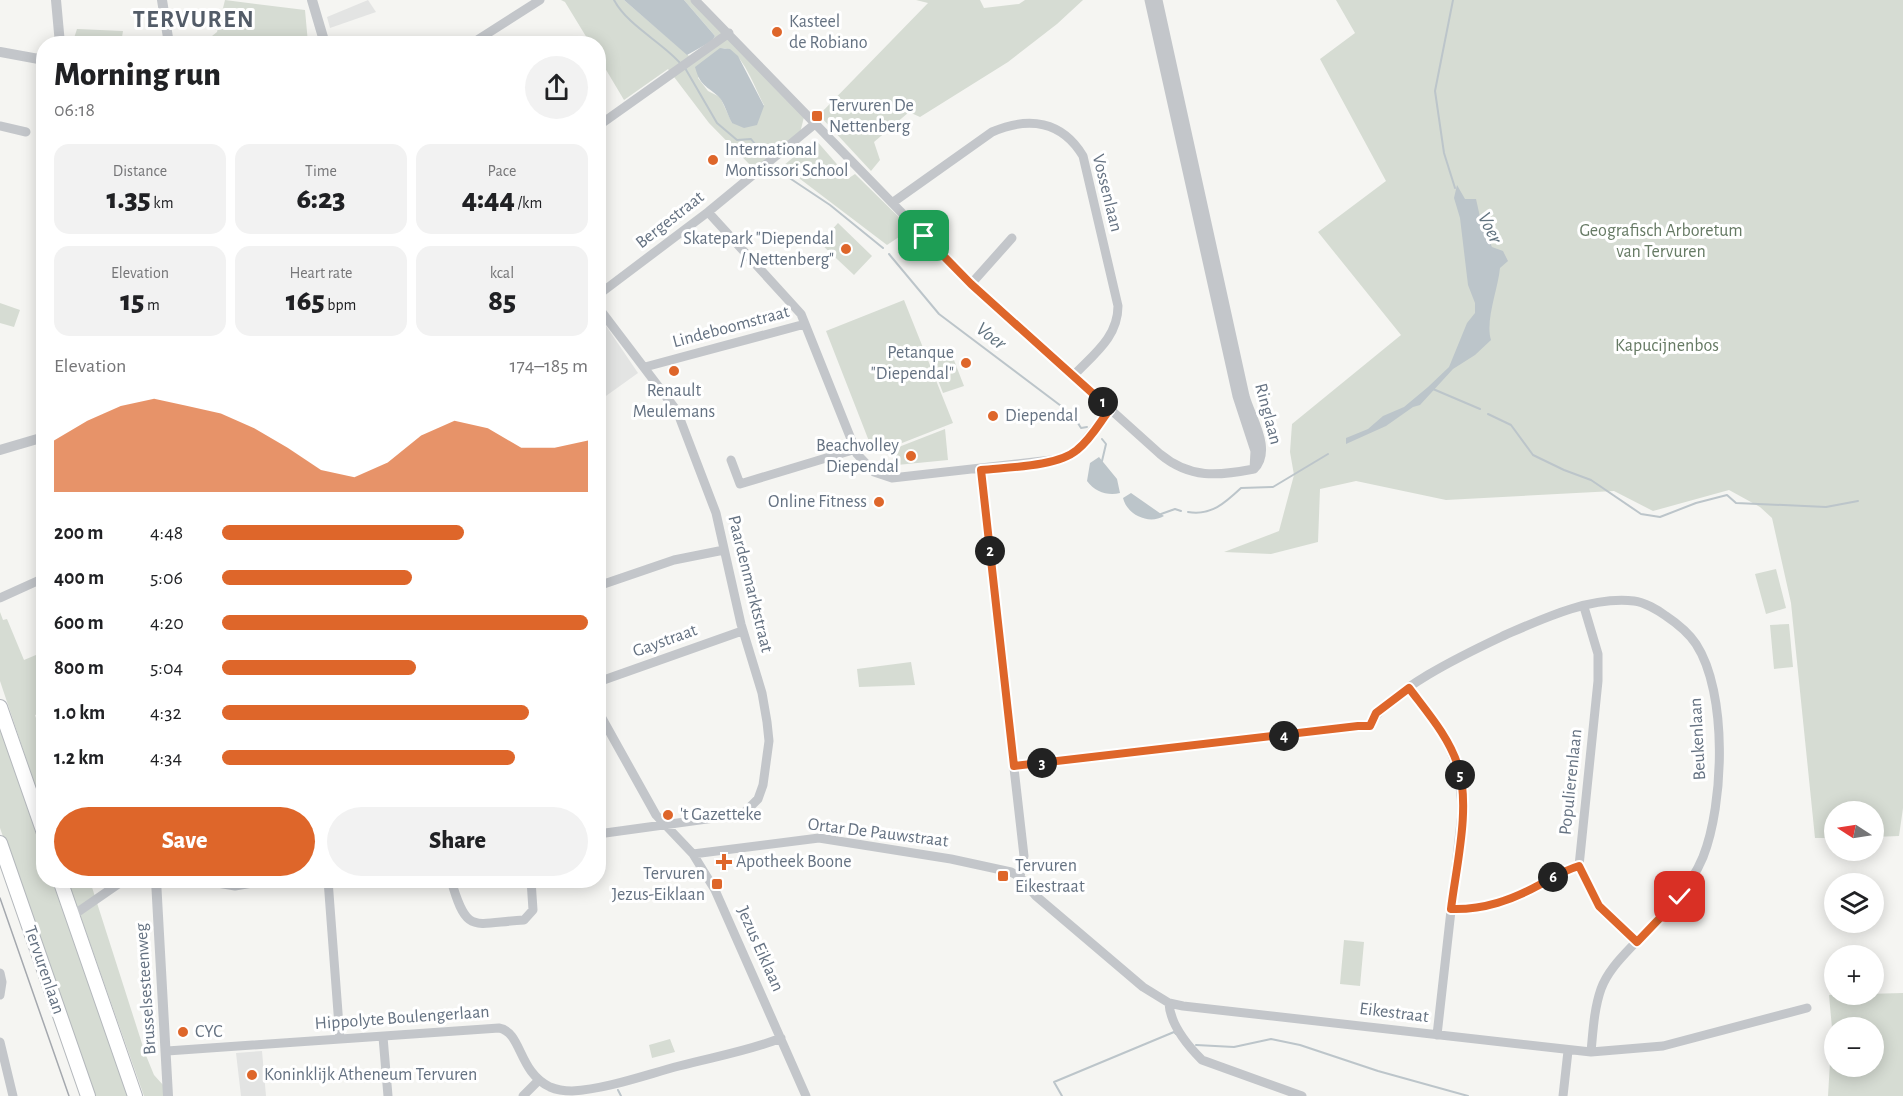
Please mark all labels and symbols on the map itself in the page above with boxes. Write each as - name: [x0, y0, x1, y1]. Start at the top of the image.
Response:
- district label: TERVUREN: [133, 8, 255, 32]
- place label: Kasteel de Robiano: [789, 13, 868, 52]
- marker: Kasteel de Robiano: [770, 25, 784, 39]
- place label: Tervuren De Nettenberg: [829, 97, 914, 136]
- marker: Tervuren De Nettenberg: [810, 109, 824, 123]
- place label: International Montissori School: [725, 141, 849, 180]
- street label: Vossenlaan: [1089, 152, 1125, 234]
- marker: International Montissori School: [706, 153, 720, 167]
- street label: Bergestraat: [633, 188, 708, 252]
- water label: Voer: [1474, 209, 1506, 247]
- pin: [898, 210, 949, 261]
- park label: Geografisch Arboretum van Tervuren: [1579, 222, 1743, 261]
- place label: Skatepark "Diependal / Nettenberg": [683, 230, 834, 269]
- marker: Skatepark "Diependal / Nettenberg": [839, 242, 853, 256]
- street label: Lindeboomstraat: [671, 303, 792, 351]
- water label: Voer: [972, 318, 1010, 354]
- park label: Kapucijnenbos: [1615, 337, 1719, 355]
- place label: Petanque "Diependal": [871, 344, 954, 383]
- marker: Petanque "Diependal": [959, 356, 973, 370]
- marker: Renault Meulemans: [667, 364, 681, 378]
- street label: Ringlaan: [1251, 381, 1285, 447]
- place label: Renault Meulemans: [633, 382, 715, 421]
- pin: 1: [1088, 387, 1118, 417]
- place label: Diependal: [1005, 407, 1078, 425]
- marker: Diependal: [986, 409, 1000, 423]
- place label: Beachvolley Diependal: [816, 437, 899, 476]
- marker: Beachvolley Diependal: [904, 449, 918, 463]
- place label: Online Fitness: [768, 493, 867, 511]
- marker: Online Fitness: [872, 495, 886, 509]
- street label: Paardenmarktstraat: [724, 514, 776, 655]
- pin: 2: [975, 536, 1005, 566]
- street label: Gaystraat: [631, 621, 700, 661]
- street label: Beukenlaan: [1687, 697, 1709, 781]
- pin: 4: [1269, 721, 1299, 751]
- street label: Populierenlaan: [1556, 728, 1586, 836]
- pin: 3: [1027, 748, 1057, 778]
- pin: 5: [1445, 760, 1475, 790]
- north arrow: [1824, 801, 1884, 861]
- place label: 't Gazetteke: [680, 806, 762, 824]
- marker: 't Gazetteke: [661, 808, 675, 822]
- street label: Ortar De Pauwstraat: [807, 815, 950, 851]
- place label: Apotheek Boone: [736, 853, 852, 871]
- marker: Apotheek Boone: [717, 855, 731, 869]
- place label: Tervuren Eikestraat: [1015, 857, 1085, 896]
- pin: 6: [1538, 862, 1568, 892]
- place label: Tervuren Jezus-Eiklaan: [612, 865, 705, 904]
- marker: Tervuren Eikestraat: [996, 869, 1010, 883]
- pin: [1654, 871, 1705, 922]
- marker: Tervuren Jezus-Eiklaan: [710, 877, 724, 891]
- street label: Jezus Eiklaan: [733, 904, 787, 994]
- street label: Brusselsesteenweg: [132, 922, 160, 1055]
- street label: Tervurenlaan: [20, 924, 68, 1016]
- street label: Eikestraat: [1358, 1000, 1430, 1026]
- street label: Hippolyte Boulengerlaan: [314, 1003, 490, 1033]
- place label: CYC: [195, 1023, 223, 1041]
- marker: CYC: [176, 1025, 190, 1039]
- place label: Koninklijk Atheneum Tervuren: [264, 1066, 477, 1084]
- marker: Koninklijk Atheneum Tervuren: [245, 1068, 259, 1082]

